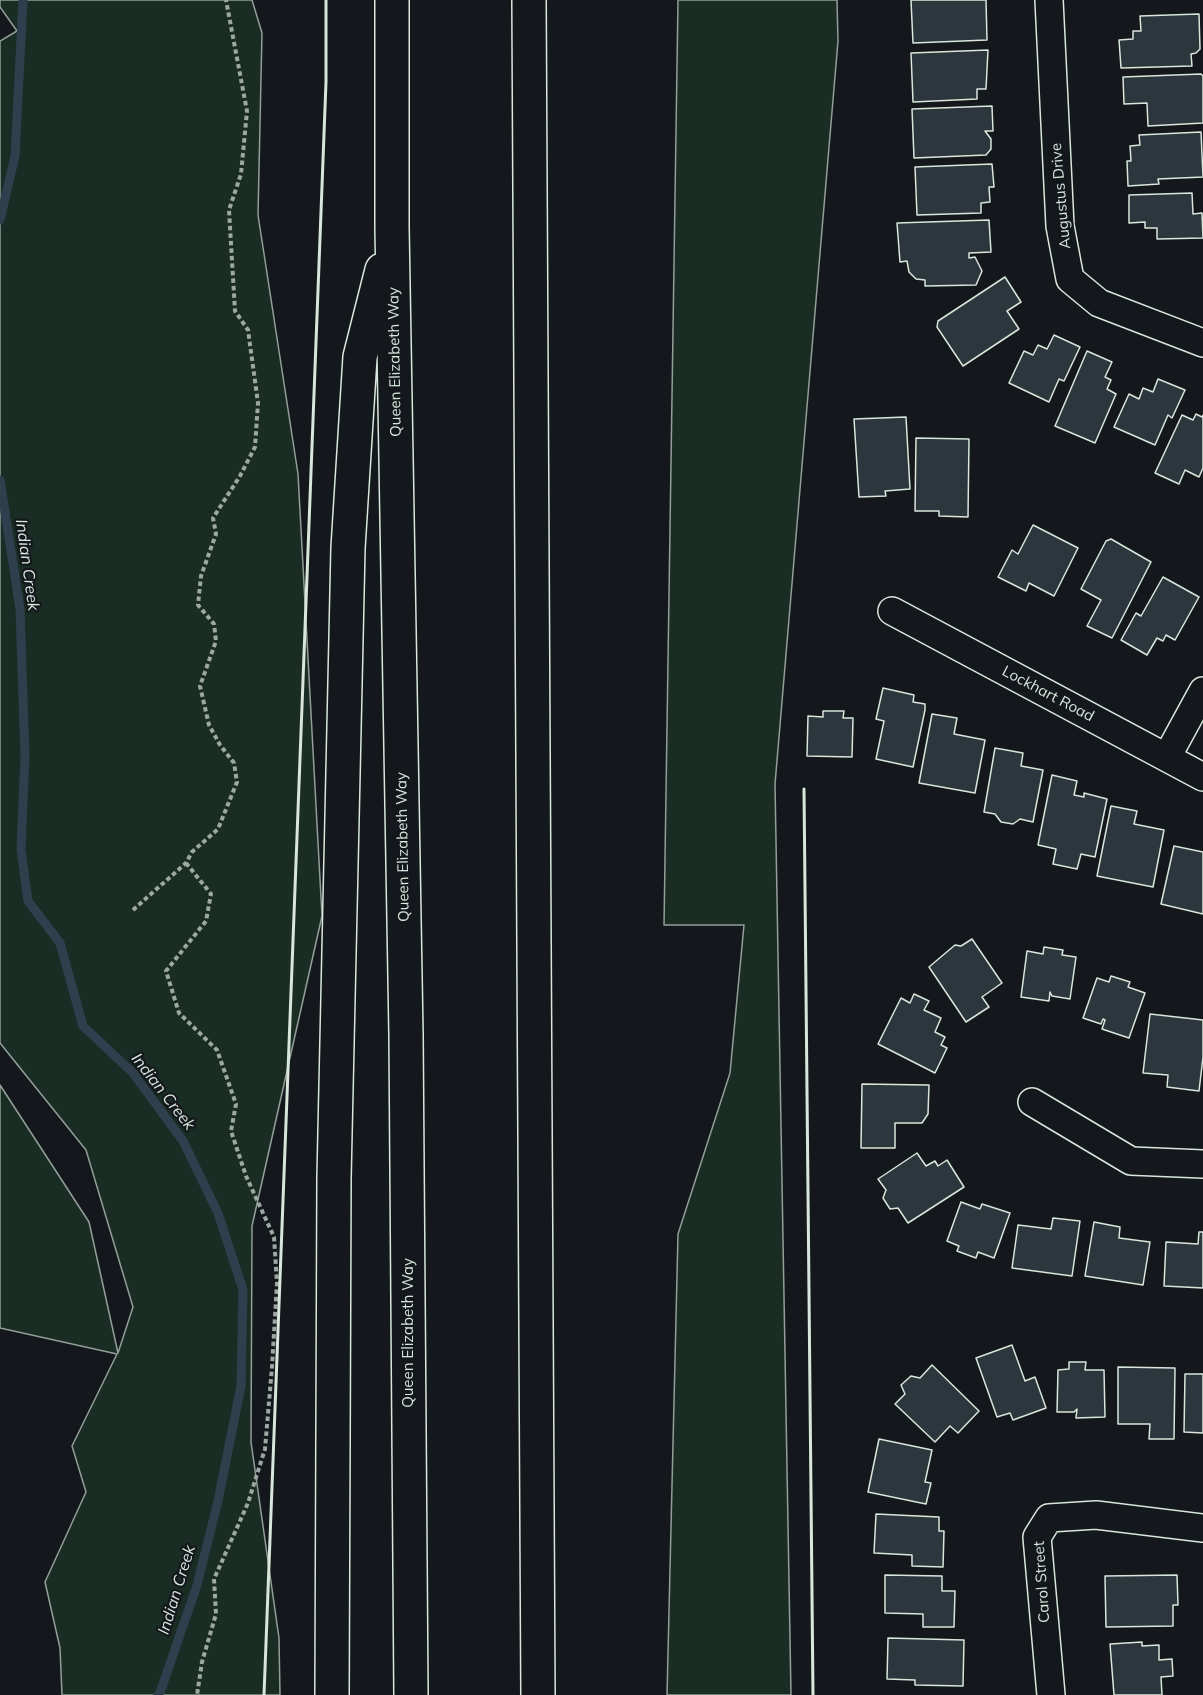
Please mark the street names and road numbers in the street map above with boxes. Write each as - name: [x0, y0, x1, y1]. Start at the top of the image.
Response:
- street label: Augustus Drive: [1047, 142, 1075, 250]
- street label: Queen Elizabeth Way: [385, 287, 405, 437]
- street label: Lockhart Road: [999, 662, 1097, 726]
- street label: Queen Elizabeth Way: [393, 772, 413, 922]
- street label: Queen Elizabeth Way: [399, 1258, 417, 1408]
- street label: Carol Street: [1030, 1541, 1054, 1623]

